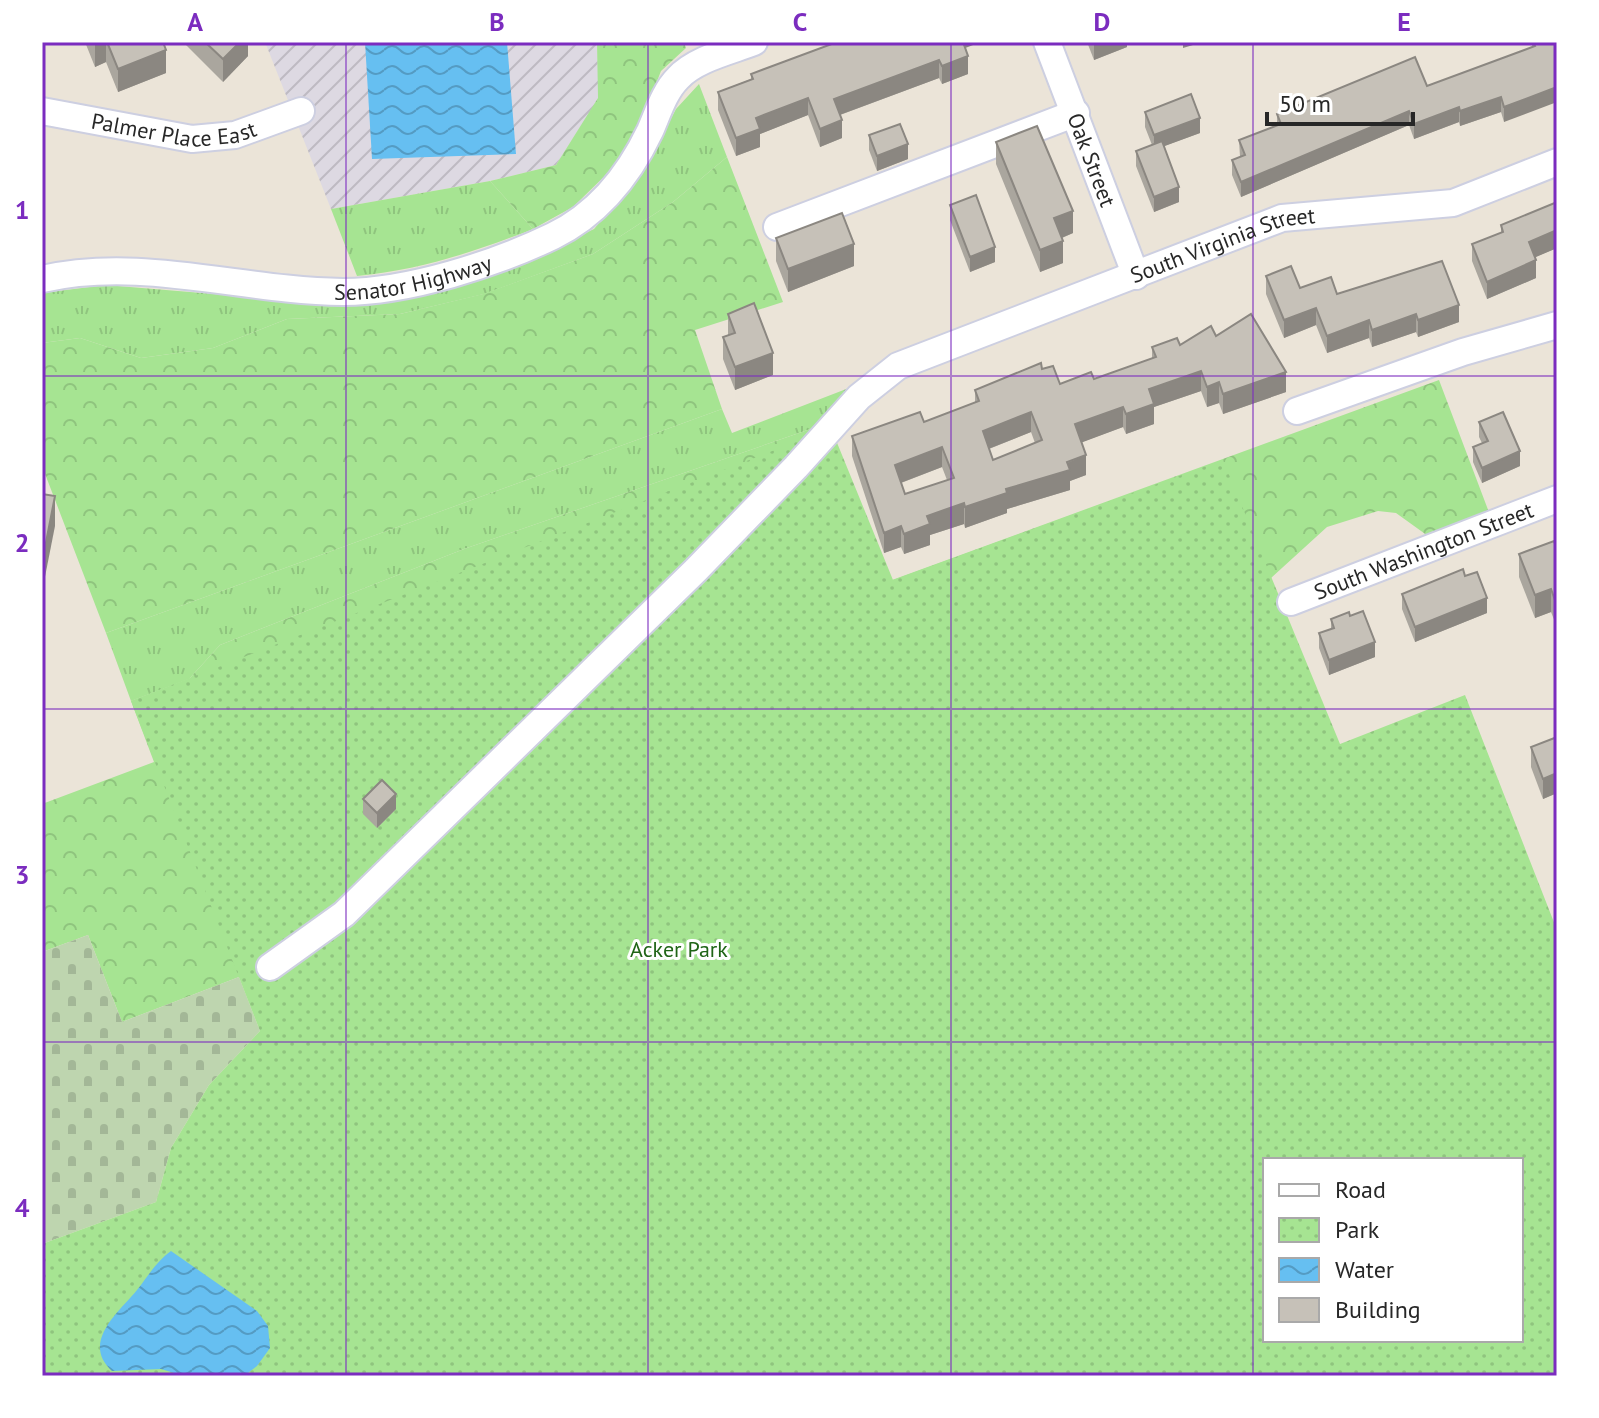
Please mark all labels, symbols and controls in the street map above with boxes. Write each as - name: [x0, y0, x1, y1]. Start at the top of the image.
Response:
- text: A: [187, 5, 203, 38]
- text: B: [489, 5, 505, 38]
- text: C: [793, 5, 807, 38]
- text: D: [1094, 5, 1110, 38]
- text: E: [1397, 5, 1411, 38]
- scale bar: [1267, 76, 1413, 126]
- text: 50 m: [1279, 88, 1331, 119]
- street label: Palmer Place East: [89, 107, 261, 153]
- street label: Oak Street: [1061, 109, 1122, 211]
- text: 1: [15, 193, 29, 226]
- street label: South Virginia Street: [1126, 201, 1317, 289]
- street label: Senator Highway: [334, 248, 496, 306]
- street label: South Washington Street: [1310, 495, 1538, 606]
- text: 2: [15, 526, 29, 559]
- text: 3: [15, 858, 29, 891]
- park label: Acker Park: [630, 935, 728, 963]
- legend: [1263, 1158, 1523, 1342]
- text: Road: [1335, 1174, 1386, 1205]
- text: 4: [15, 1191, 30, 1224]
- text: Park: [1335, 1214, 1380, 1245]
- text: Water: [1335, 1254, 1394, 1285]
- text: Building: [1335, 1294, 1421, 1325]

